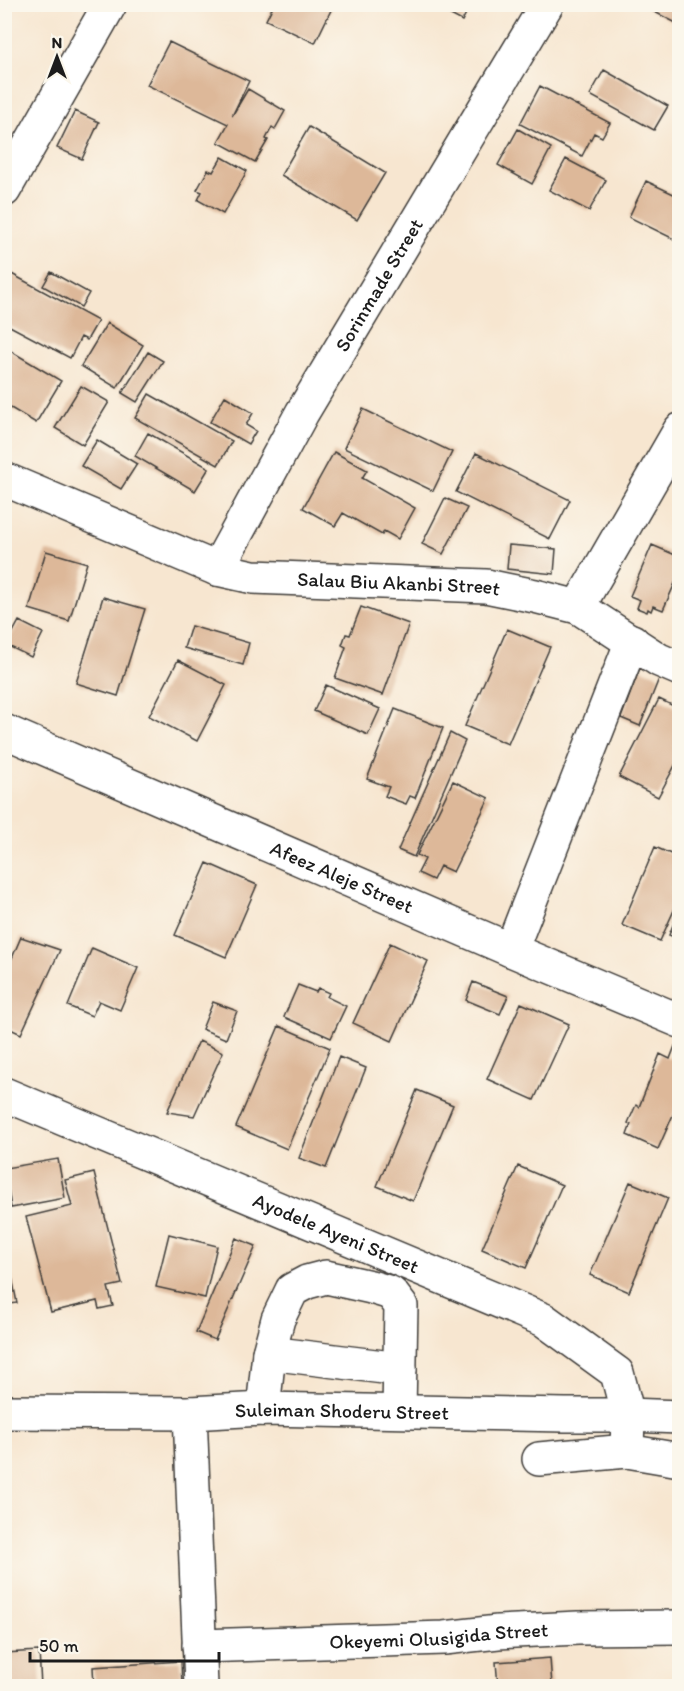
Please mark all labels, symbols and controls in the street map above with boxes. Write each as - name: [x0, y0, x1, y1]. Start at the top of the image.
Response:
- north arrow: [27, 27, 87, 87]
- text: N: [52, 33, 62, 52]
- street label: Sorinmade Street: [330, 214, 428, 356]
- street label: Salau Biu Akanbi Street: [297, 567, 502, 601]
- street label: Afeez Aleje Street: [267, 836, 417, 918]
- street label: Ayodele Ayeni Street: [250, 1188, 423, 1278]
- street label: Suleiman Shoderu Street: [234, 1397, 449, 1425]
- street label: Okeyemi Olusigida Street: [329, 1618, 549, 1654]
- scale bar: [30, 1625, 219, 1663]
- text: 50 m: [39, 1635, 79, 1657]

